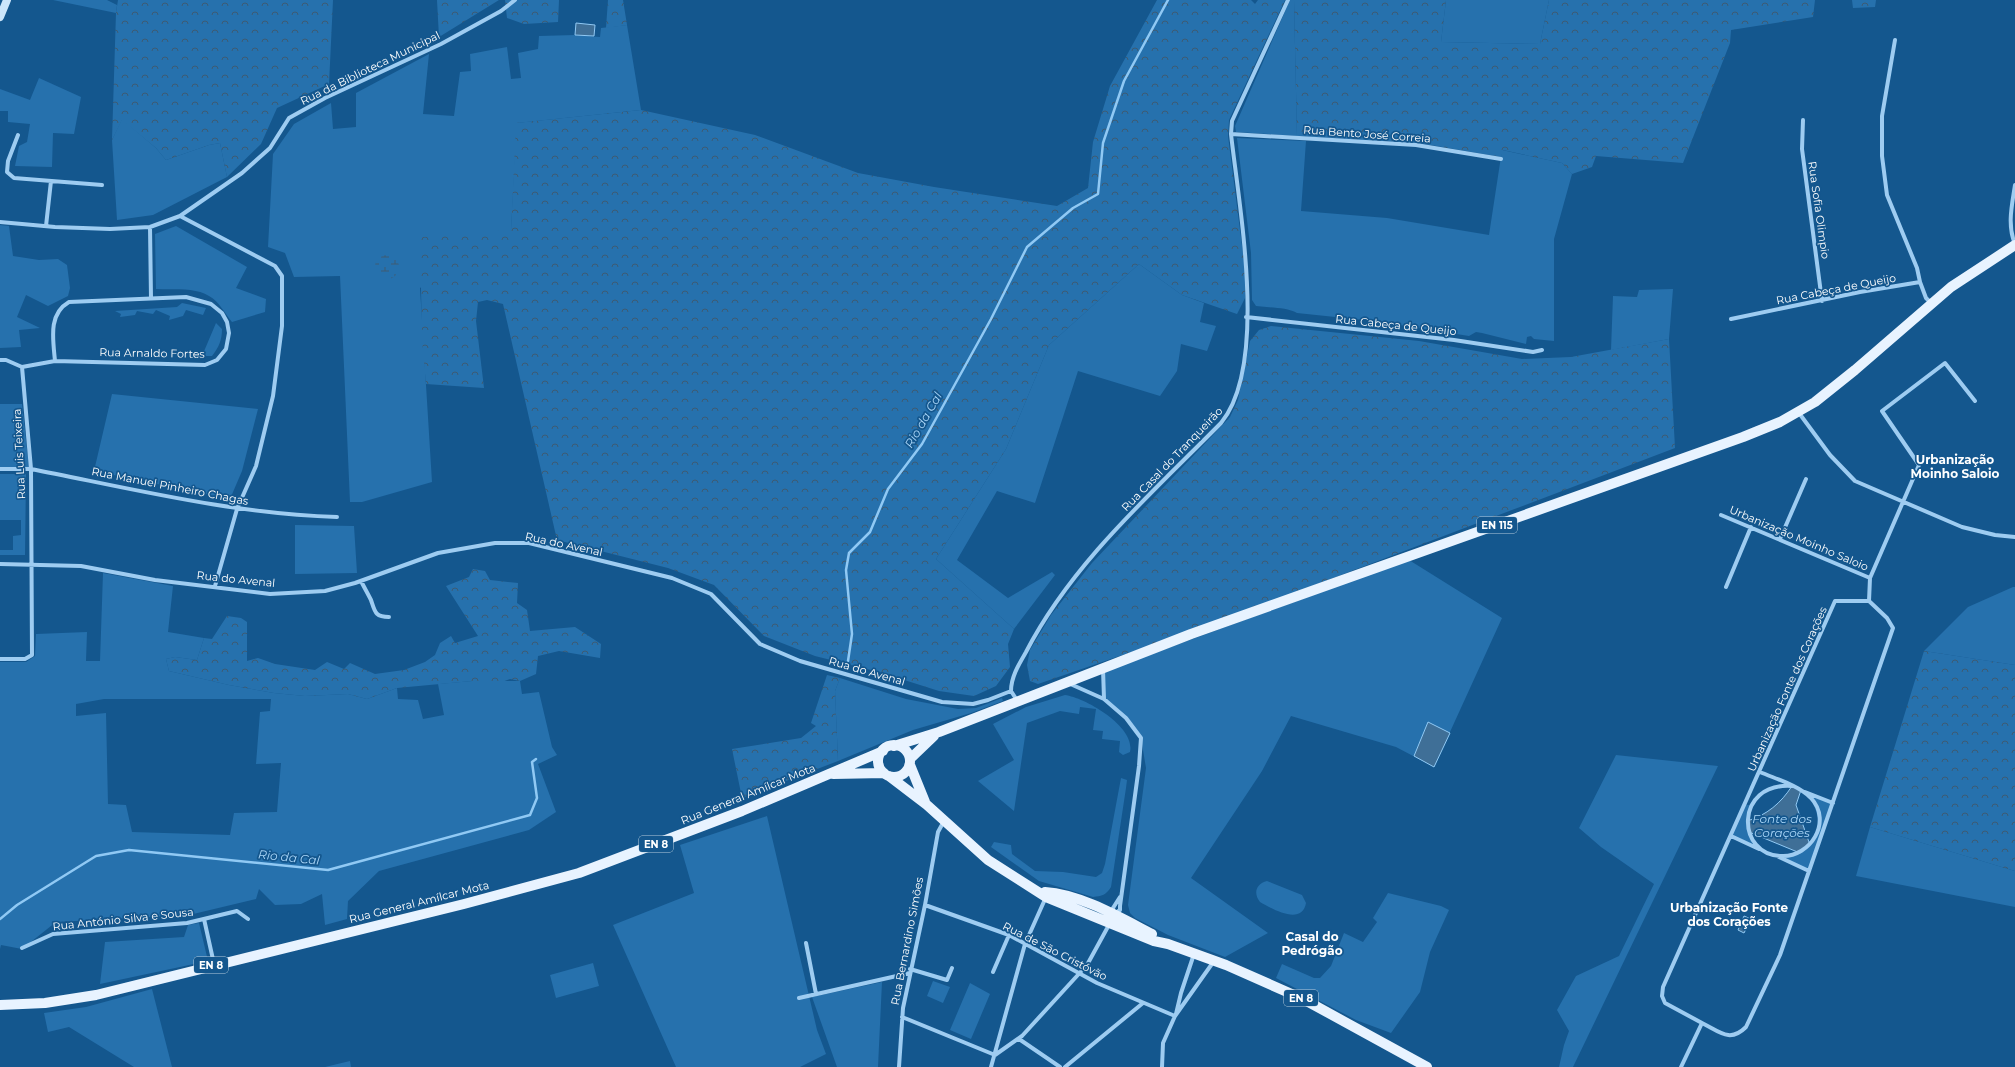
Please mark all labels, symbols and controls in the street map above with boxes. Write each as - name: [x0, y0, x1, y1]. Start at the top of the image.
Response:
- street label: Rua da Biblioteca Municipal: [298, 28, 442, 108]
- street label: Rua Bento José Correia: [1303, 123, 1431, 145]
- street label: Rua Sofia Olimpio: [1805, 160, 1833, 260]
- street label: Rua Cabeça de Queijo: [1775, 270, 1897, 307]
- street label: Rua Cabeça de Queijo: [1335, 312, 1457, 338]
- street label: Rua Arnaldo Fortes: [99, 345, 206, 361]
- water label: Rio da Cal: [901, 389, 945, 450]
- street label: Rua Casal do Tranqueirão: [1118, 404, 1226, 514]
- street label: Rua Luis Teixeira: [10, 408, 28, 500]
- district label: Urbanização Moinho Saloio: [1911, 452, 2000, 481]
- street label: Rua Manuel Pinheiro Chagas: [90, 464, 250, 508]
- street label: Urbanização Moinho Saloio: [1727, 502, 1871, 574]
- road number: EN 115: [1477, 517, 1517, 533]
- street label: Rua do Avenal: [524, 529, 604, 559]
- street label: Rua do Avenal: [196, 568, 276, 590]
- street label: Urbanização Fonte dos Corações: [1744, 604, 1830, 774]
- street label: Rua do Avenal: [827, 653, 907, 689]
- street label: Rua General Amílcar Mota: [679, 761, 817, 827]
- water label: Fonte dos Corações: [1752, 811, 1812, 840]
- road number: EN 8: [639, 836, 673, 852]
- water label: Rio da Cal: [258, 846, 321, 868]
- street label: Rua Bernardino Simões: [888, 875, 926, 1006]
- street label: Rua General Amílcar Mota: [348, 878, 490, 926]
- district label: Urbanização Fonte dos Corações: [1670, 900, 1788, 929]
- street label: Rua António Silva e Sousa: [52, 905, 194, 933]
- street label: Rua de São Cristóvão: [1000, 919, 1110, 983]
- district label: Casal do Pedrógão: [1281, 929, 1343, 958]
- road number: EN 8: [194, 957, 228, 973]
- road number: EN 8: [1284, 990, 1318, 1006]

